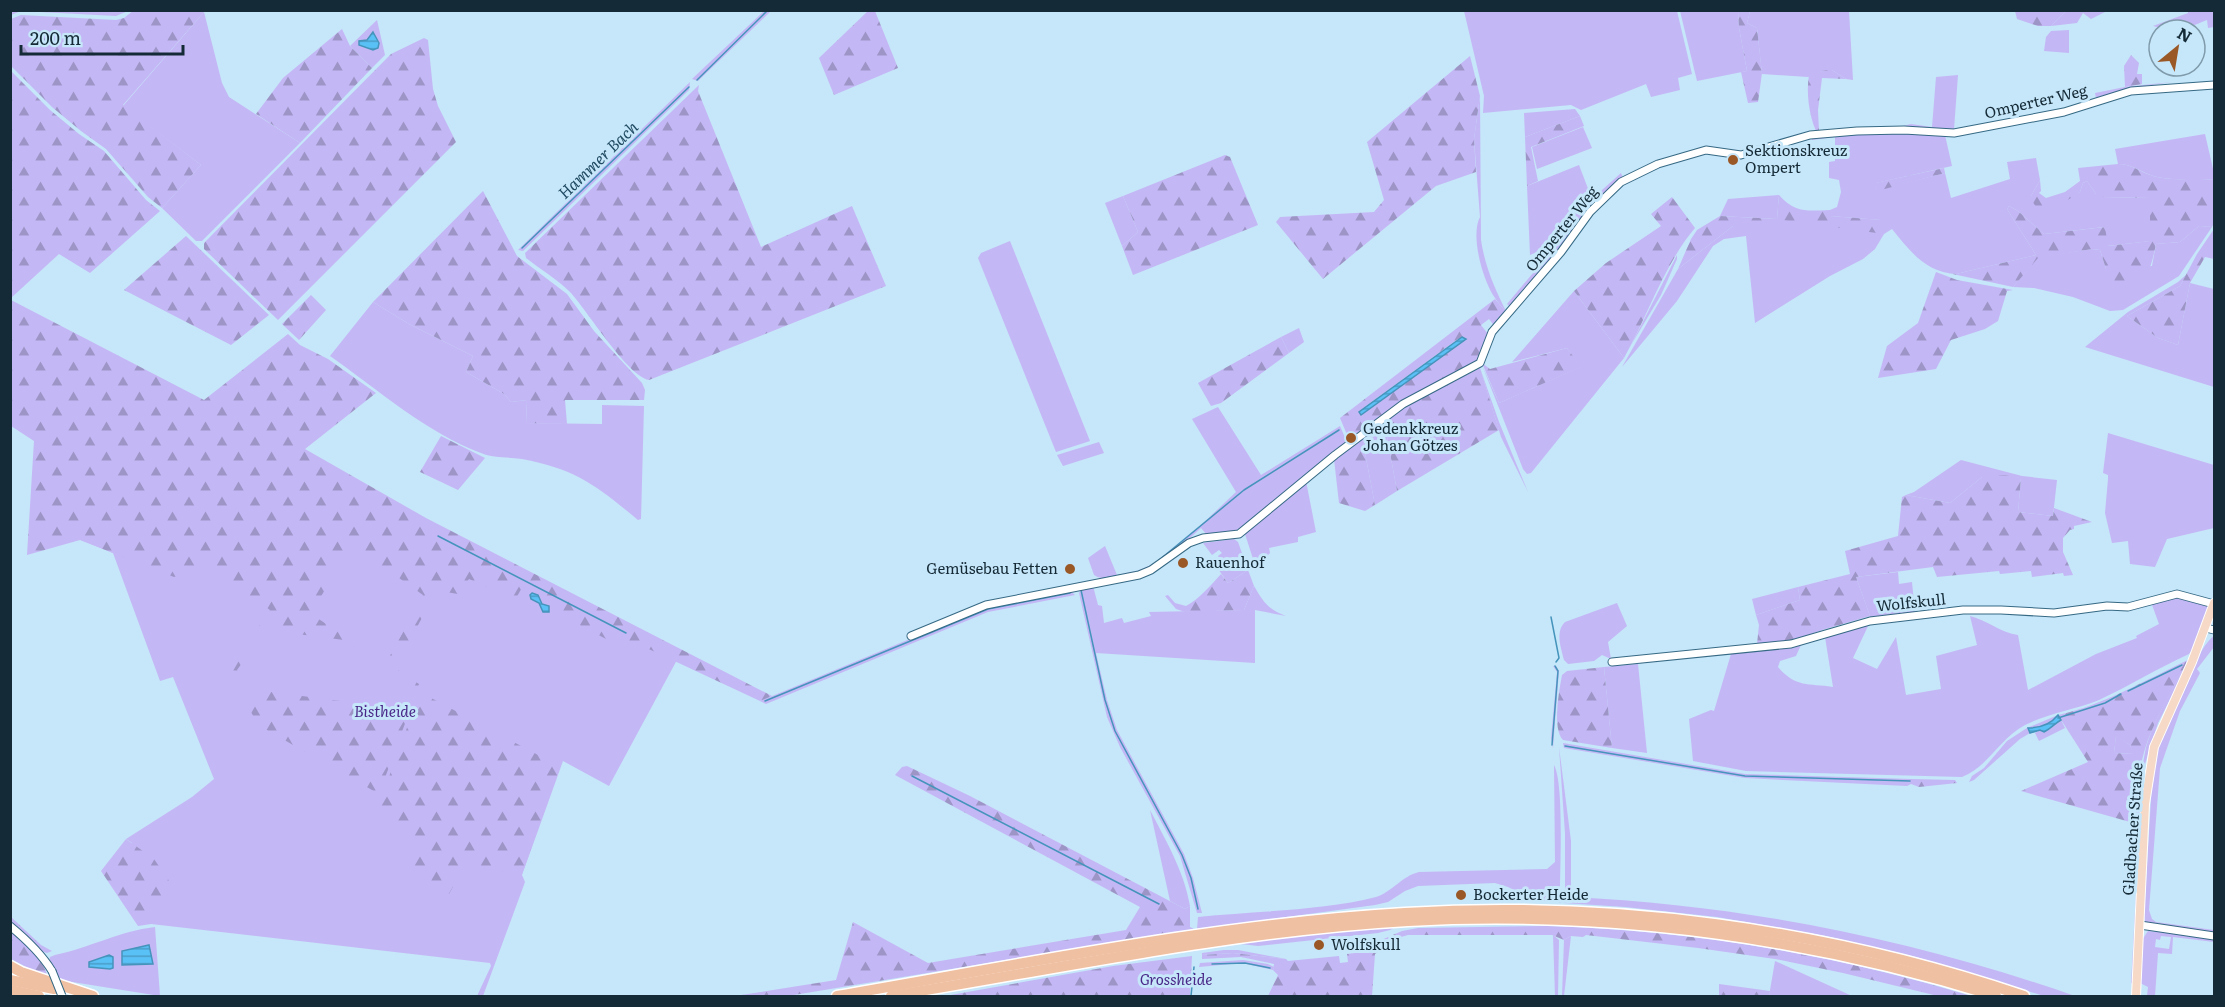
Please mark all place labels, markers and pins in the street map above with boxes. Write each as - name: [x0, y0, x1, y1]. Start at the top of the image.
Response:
- place label: Sektionskreuz Ompert: [1745, 138, 1847, 178]
- marker: Sektionskreuz Ompert: [1726, 153, 1740, 167]
- place label: Gedenkkreuz Johan Götzes: [1363, 416, 1458, 456]
- marker: Gedenkkreuz Johan Götzes: [1344, 431, 1358, 445]
- place label: Rauenhof: [1195, 550, 1266, 573]
- place label: Gemüsebau Fetten: [926, 556, 1058, 579]
- marker: Rauenhof: [1176, 556, 1190, 570]
- marker: Gemüsebau Fetten: [1063, 562, 1077, 576]
- place label: Bockerter Heide: [1473, 882, 1589, 905]
- marker: Bockerter Heide: [1454, 888, 1468, 902]
- place label: Wolfskull: [1331, 932, 1401, 955]
- marker: Wolfskull: [1312, 938, 1326, 952]

